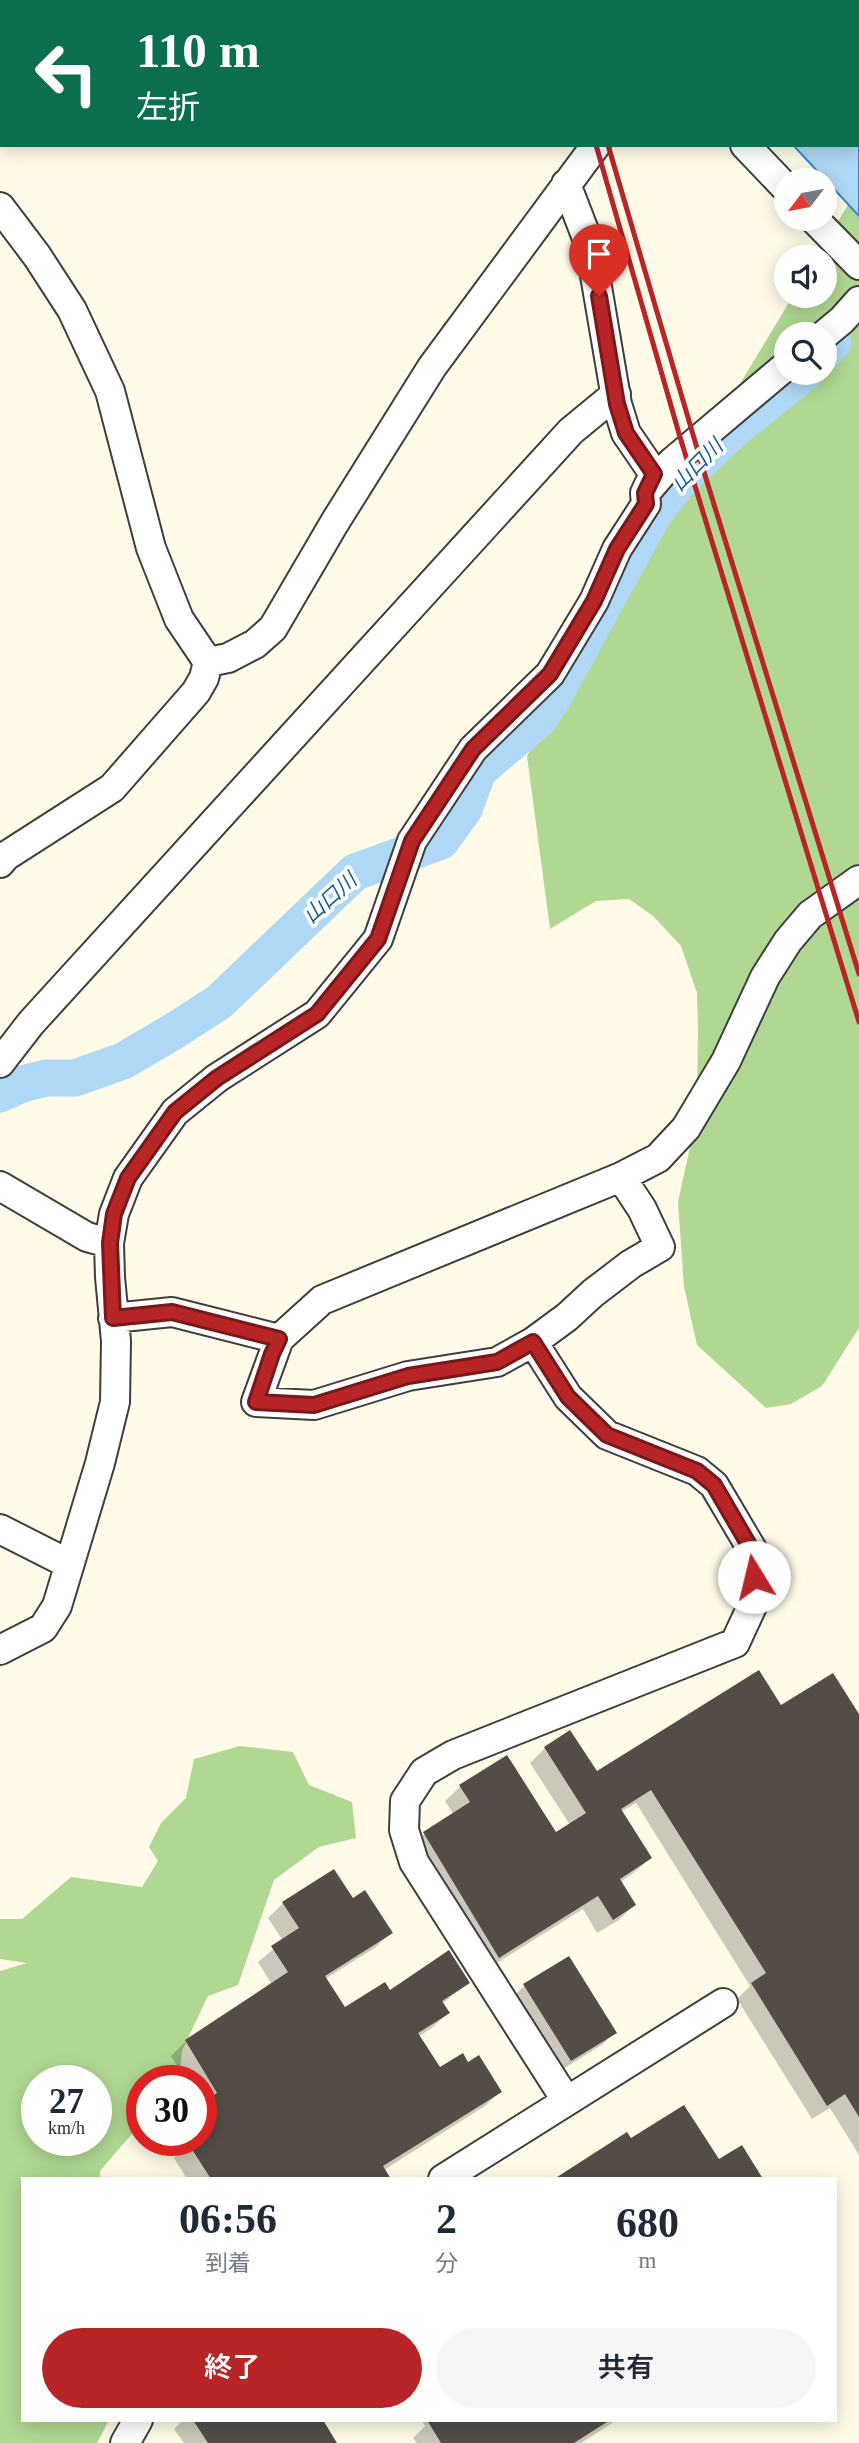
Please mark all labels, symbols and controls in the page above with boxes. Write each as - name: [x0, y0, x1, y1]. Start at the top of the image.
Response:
- text: 110 m: [136, 23, 260, 78]
- icon: left: [21, 28, 112, 119]
- text: 左折: [136, 89, 200, 125]
- north arrow: [774, 168, 836, 231]
- map controls: [774, 168, 837, 385]
- pin: [569, 224, 629, 296]
- icon: arrive: [580, 235, 618, 273]
- button: sound: [774, 245, 837, 308]
- button: search: [774, 322, 837, 385]
- water label: 山口川: [666, 433, 729, 496]
- water label: 山口川: [299, 867, 363, 928]
- position arrow: [717, 1540, 791, 1614]
- speed limit sign: 30: [126, 2065, 217, 2156]
- text: 27: [49, 2082, 84, 2121]
- text: km/h: [48, 2118, 85, 2138]
- text: 06:56: [179, 2196, 277, 2242]
- text: 2: [436, 2196, 457, 2242]
- text: 680: [616, 2200, 679, 2246]
- text: m: [639, 2248, 656, 2273]
- text: 到着: [205, 2251, 251, 2276]
- text: 分: [435, 2251, 458, 2276]
- button: 終了: [42, 2328, 422, 2408]
- button: 共有: [436, 2328, 816, 2408]

